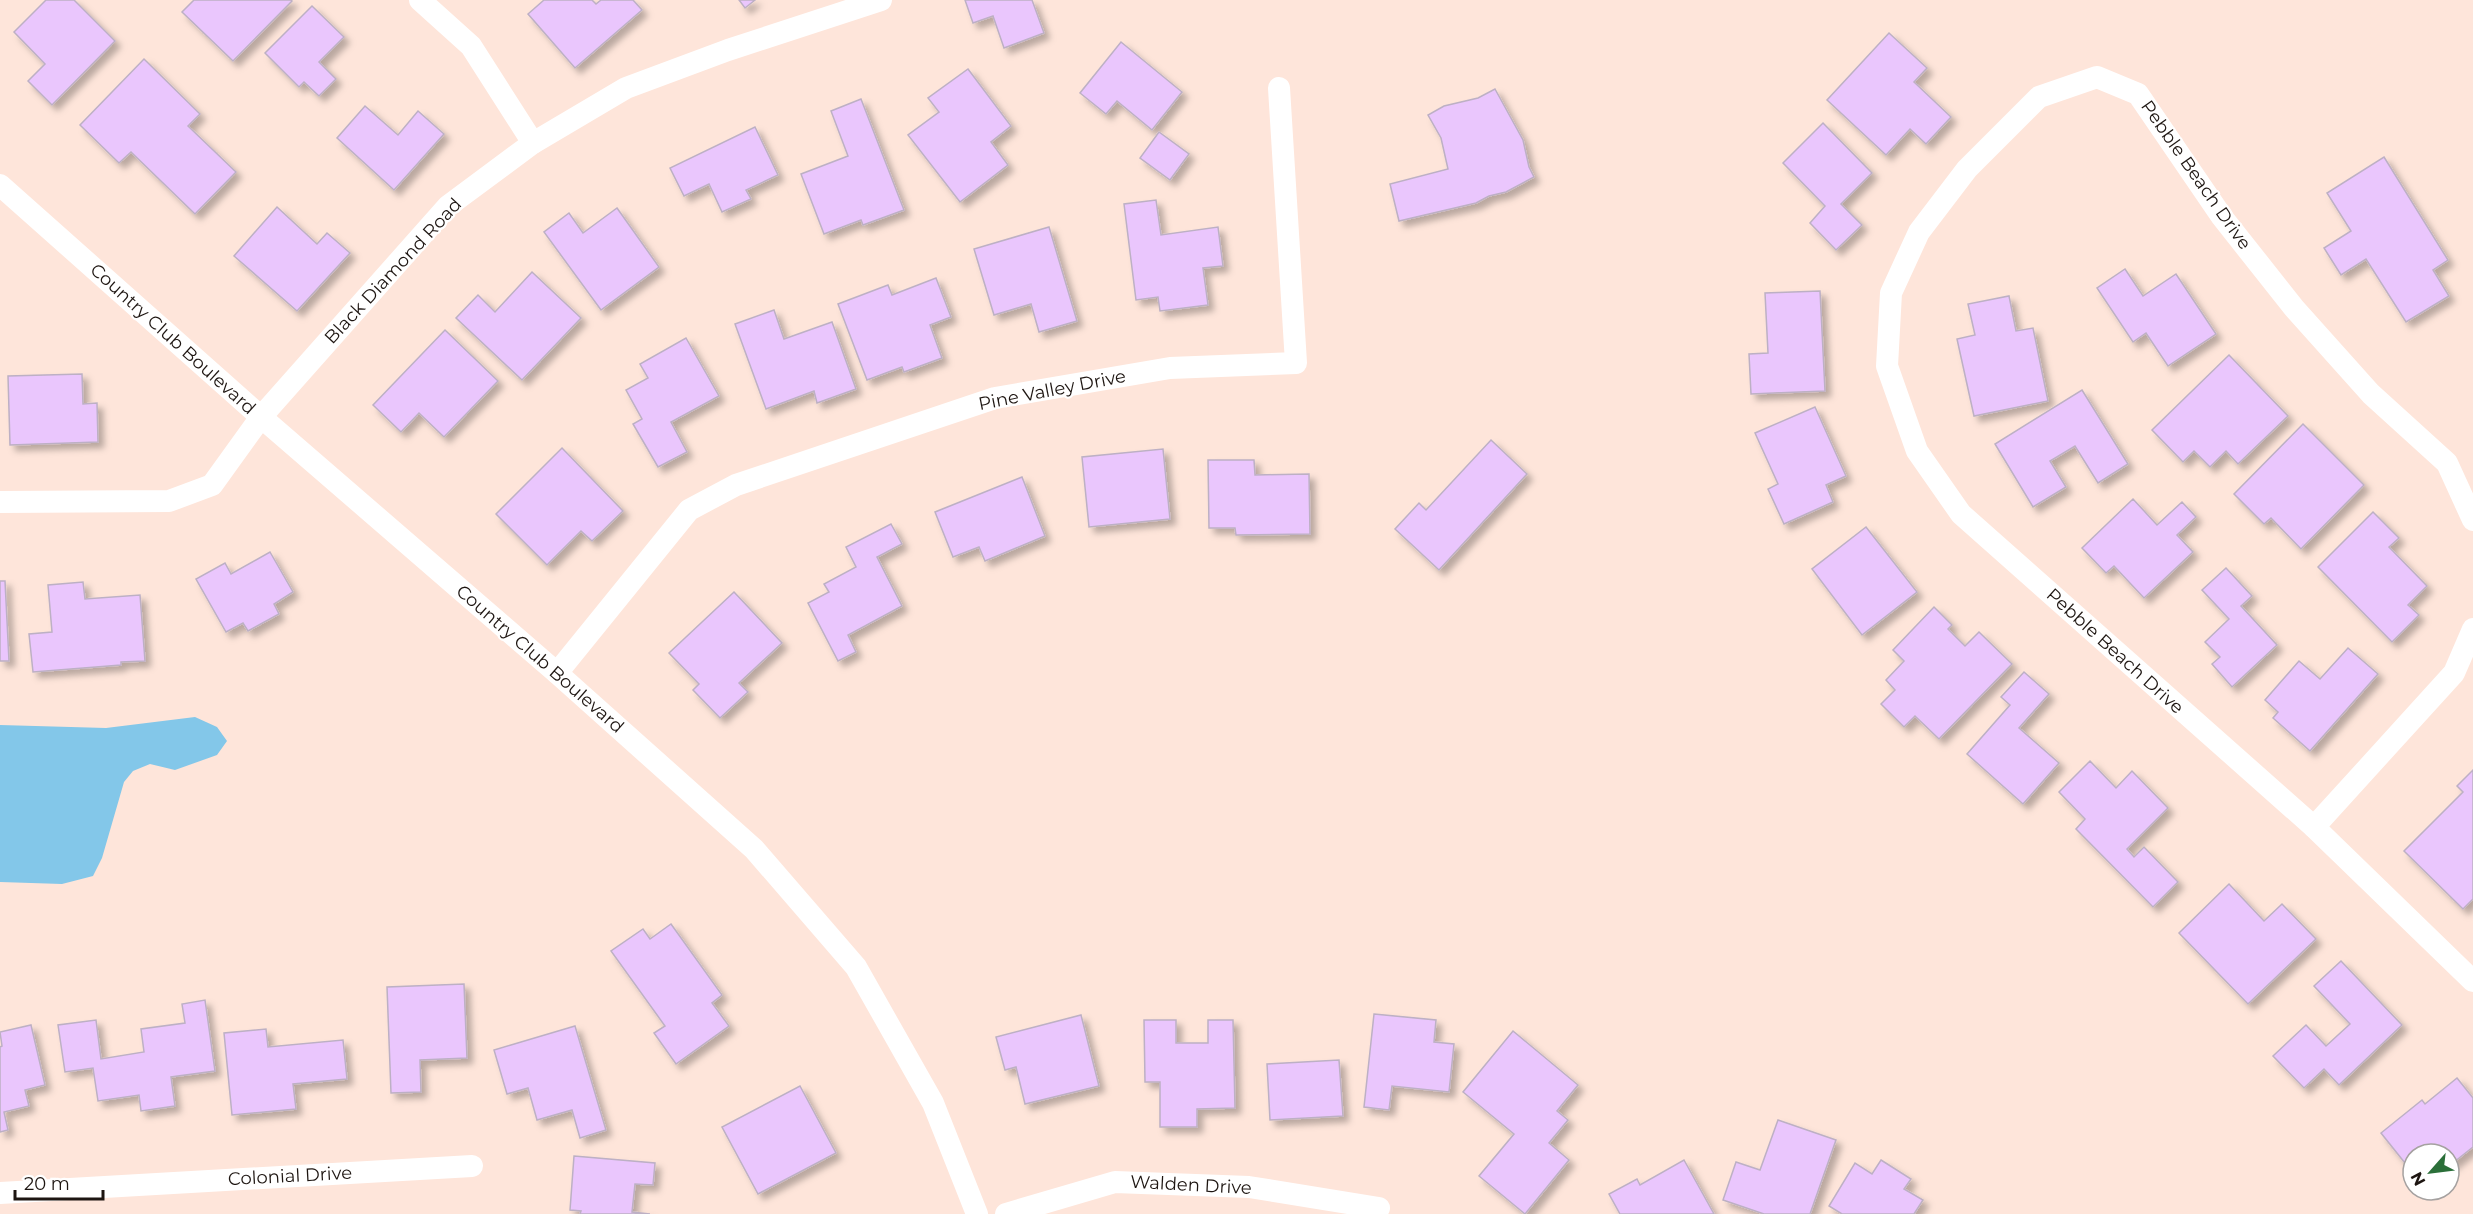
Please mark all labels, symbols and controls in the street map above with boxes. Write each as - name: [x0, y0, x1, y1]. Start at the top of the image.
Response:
- street label: Pebble Beach Drive: [2136, 96, 2256, 254]
- street label: Black Diamond Road: [320, 194, 466, 348]
- street label: Country Club Boulevard: [86, 259, 260, 419]
- street label: Pine Valley Drive: [976, 365, 1128, 415]
- street label: Country Club Boulevard: [452, 580, 628, 738]
- street label: Pebble Beach Drive: [2042, 584, 2188, 719]
- north arrow: [2401, 1142, 2461, 1202]
- street label: Colonial Drive: [227, 1162, 353, 1190]
- scale bar: [15, 1163, 104, 1201]
- text: N: [2407, 1169, 2430, 1189]
- street label: Walden Drive: [1130, 1171, 1252, 1199]
- text: 20 m: [24, 1173, 70, 1195]

